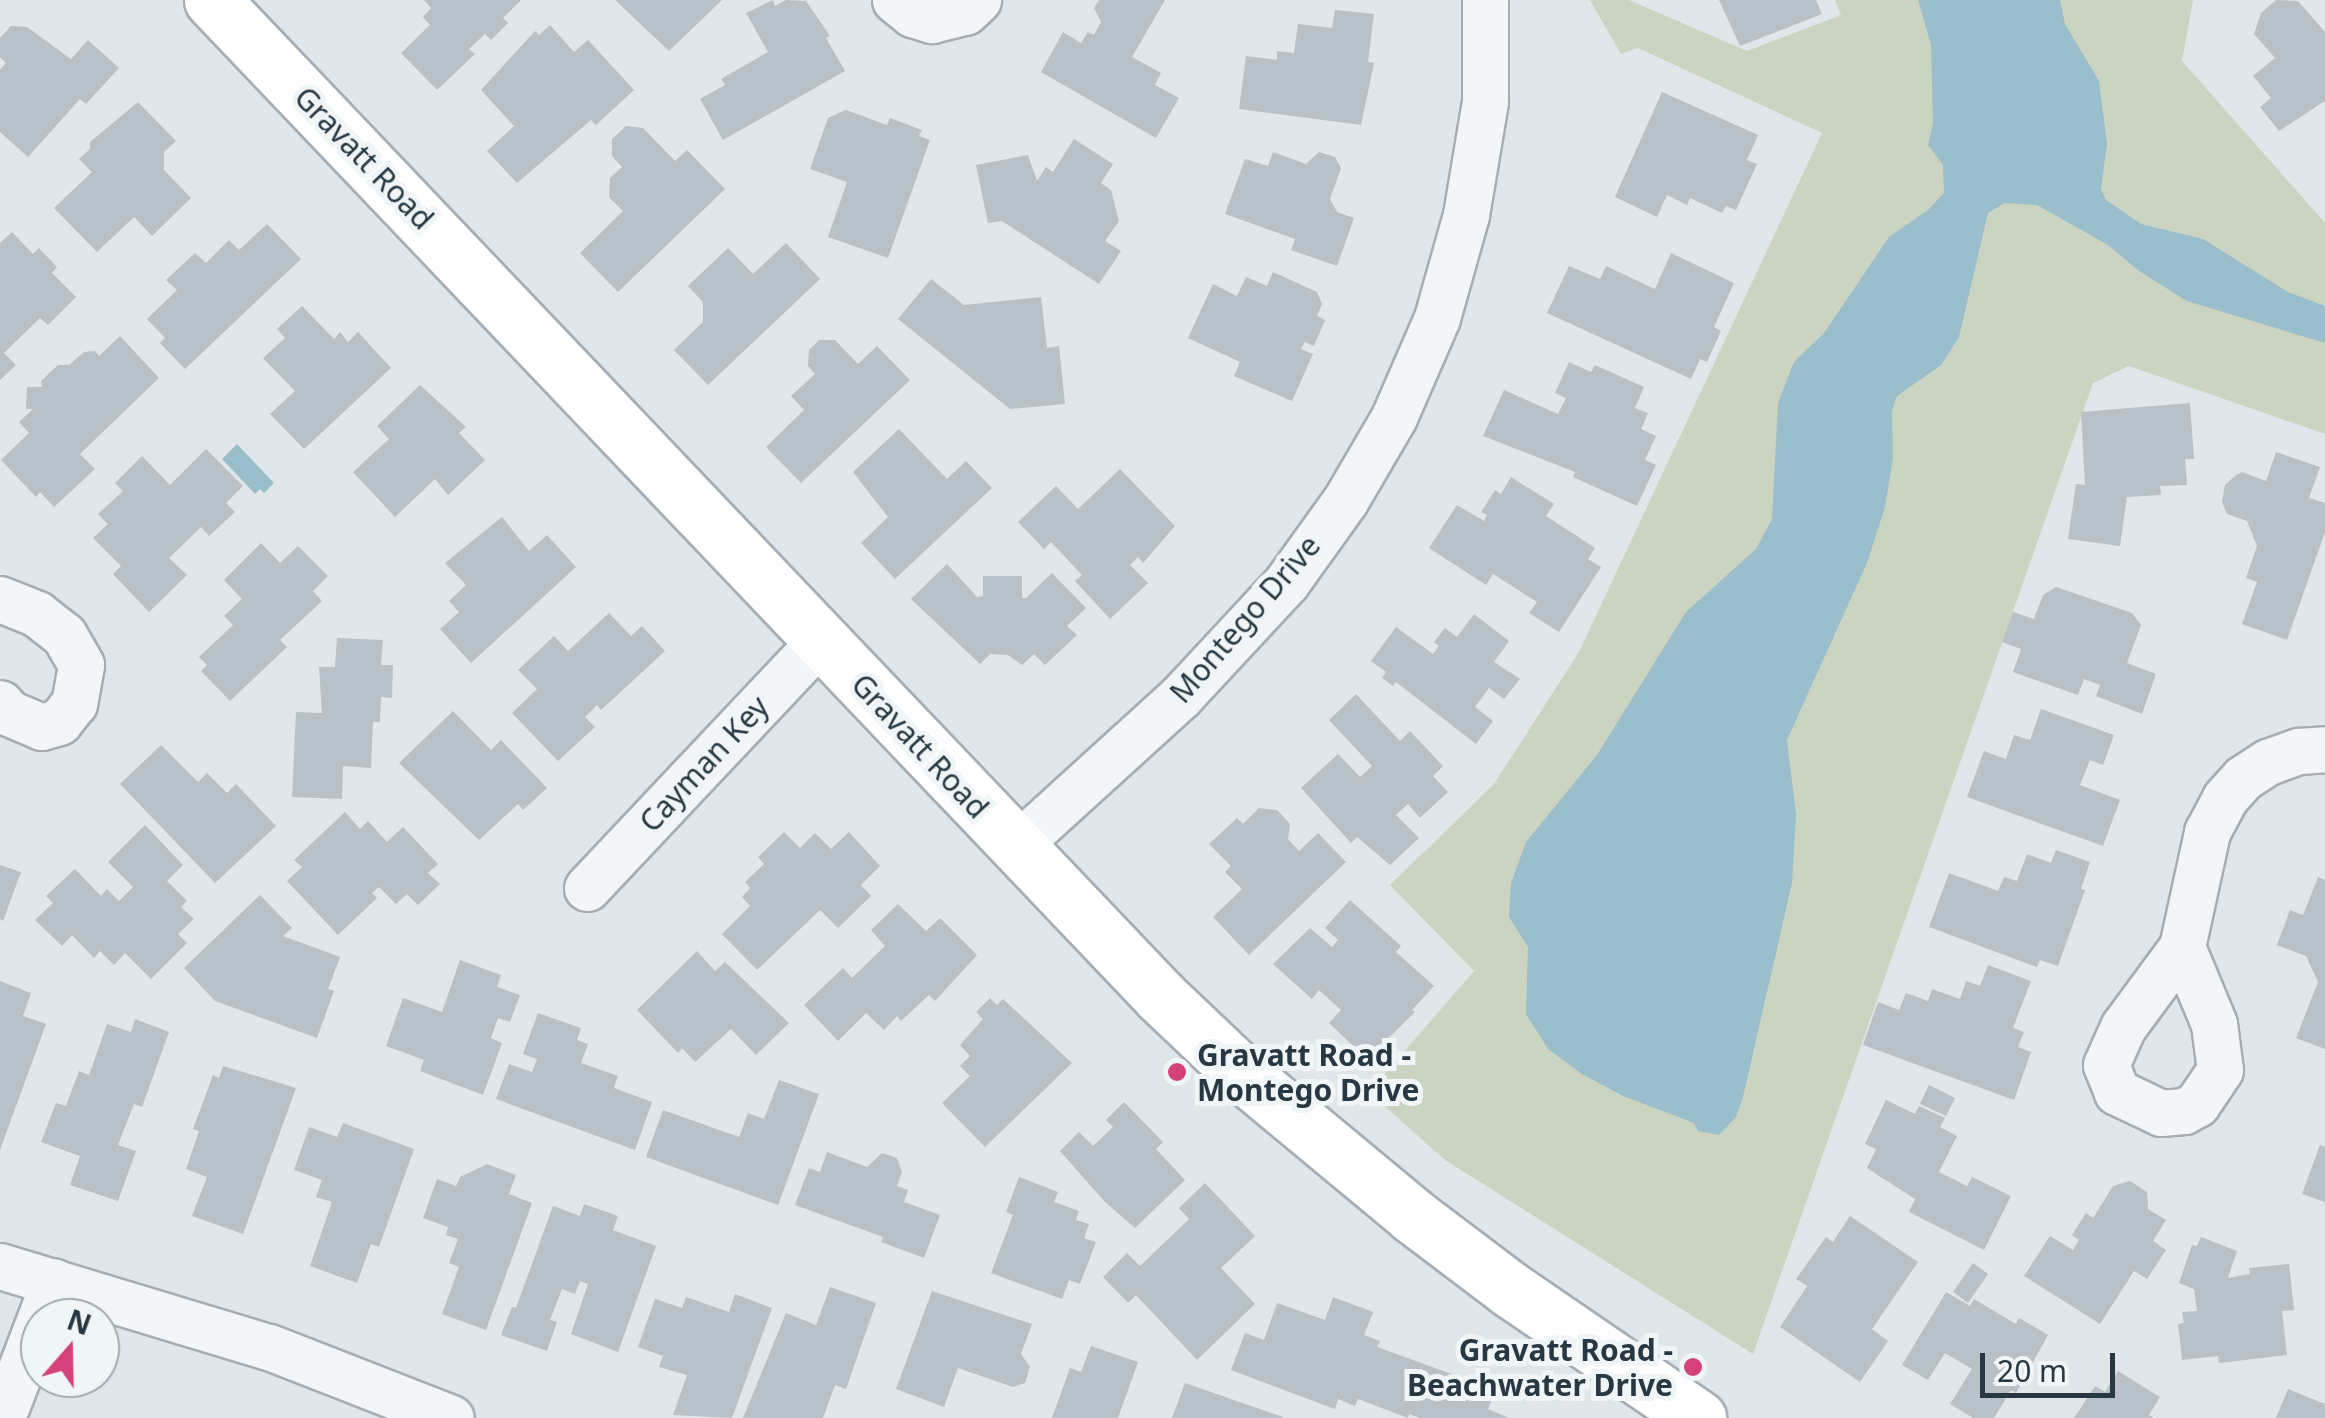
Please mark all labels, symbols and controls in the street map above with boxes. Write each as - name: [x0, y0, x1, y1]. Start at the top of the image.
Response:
- street label: Gravatt Road: [287, 79, 441, 237]
- street label: Montego Drive: [1162, 528, 1328, 710]
- street label: Gravatt Road: [844, 666, 996, 826]
- street label: Cayman Key: [632, 689, 776, 839]
- place label: Gravatt Road - Montego Drive: [1197, 1037, 1419, 1108]
- marker: Gravatt Road - Montego Drive: [1166, 1061, 1188, 1083]
- north arrow: [20, 1298, 120, 1398]
- text: N: [62, 1300, 97, 1343]
- place label: Gravatt Road - Beachwater Drive: [1407, 1332, 1673, 1402]
- scale bar: [1985, 1333, 2120, 1395]
- text: 20 m: [1997, 1350, 2067, 1391]
- marker: Gravatt Road - Beachwater Drive: [1682, 1356, 1704, 1378]

